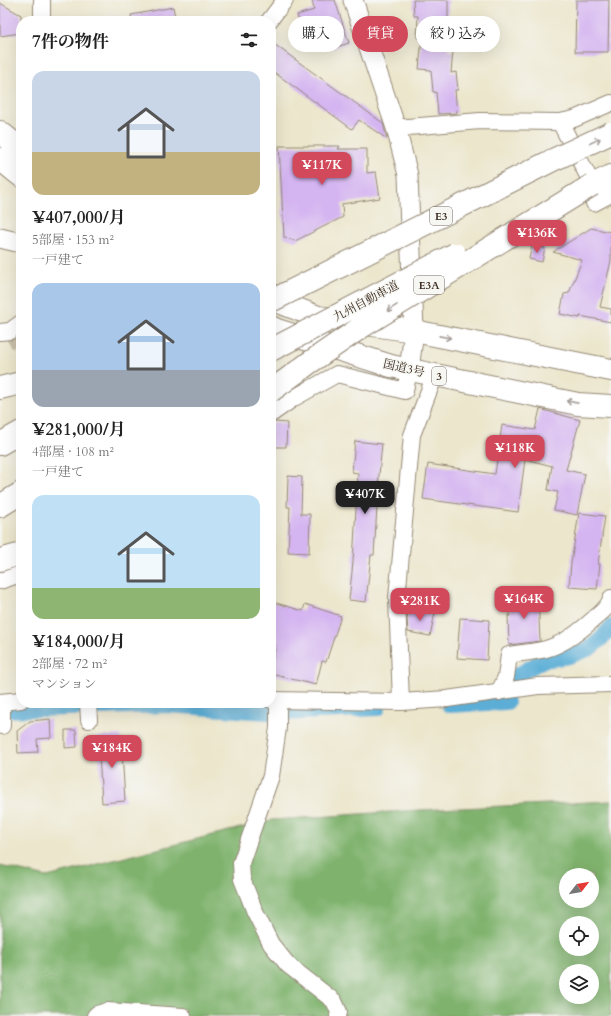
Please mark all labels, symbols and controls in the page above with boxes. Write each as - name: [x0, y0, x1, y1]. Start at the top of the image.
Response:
- chip: 購入: [288, 16, 344, 52]
- chip: 賃貸: [352, 16, 408, 52]
- chip: 絞り込み: [416, 16, 500, 52]
- icon: filters: [238, 29, 260, 51]
- text: 7件の物件: [32, 30, 109, 53]
- icon: home: [110, 97, 182, 169]
- one-way arrow: [588, 137, 600, 144]
- pin: ¥117K: [294, 152, 350, 186]
- text: ¥117K: [302, 156, 342, 174]
- text: ¥407,000/月: [32, 206, 126, 229]
- road number: E3: [430, 207, 452, 225]
- pin: ¥136K: [509, 220, 565, 254]
- text: ¥136K: [517, 224, 557, 242]
- text: 5部屋 · 153 m²: [32, 231, 114, 249]
- text: 一戸建て: [32, 251, 84, 269]
- road number: E3A: [414, 276, 444, 294]
- street label: 九州自動車道: [330, 277, 402, 325]
- one-way arrow: [386, 305, 398, 313]
- icon: home: [110, 309, 182, 381]
- one-way arrow: [438, 333, 451, 341]
- street label: 国道3号: [382, 355, 426, 381]
- road number: 3: [432, 367, 446, 385]
- one-way arrow: [566, 398, 579, 406]
- text: ¥281,000/月: [32, 418, 126, 441]
- pin: ¥118K: [487, 435, 543, 469]
- text: ¥118K: [495, 439, 535, 457]
- text: 4部屋 · 108 m²: [32, 443, 114, 461]
- text: 一戸建て: [32, 463, 84, 481]
- pin: ¥407K: [337, 481, 393, 515]
- text: ¥407K: [345, 485, 385, 503]
- icon: home: [110, 521, 182, 593]
- pin: ¥164K: [496, 586, 552, 620]
- pin: ¥281K: [392, 588, 448, 622]
- text: ¥164K: [504, 590, 544, 608]
- text: ¥281K: [400, 592, 440, 610]
- text: ¥184,000/月: [32, 630, 126, 653]
- text: 2部屋 · 72 m²: [32, 655, 107, 673]
- text: マンション: [32, 675, 96, 693]
- pin: ¥184K: [84, 735, 140, 769]
- text: ¥184K: [92, 739, 132, 757]
- north arrow: [559, 868, 599, 908]
- map controls: [559, 868, 599, 1004]
- button: locate: [559, 916, 599, 956]
- button: layers: [559, 964, 599, 1004]

